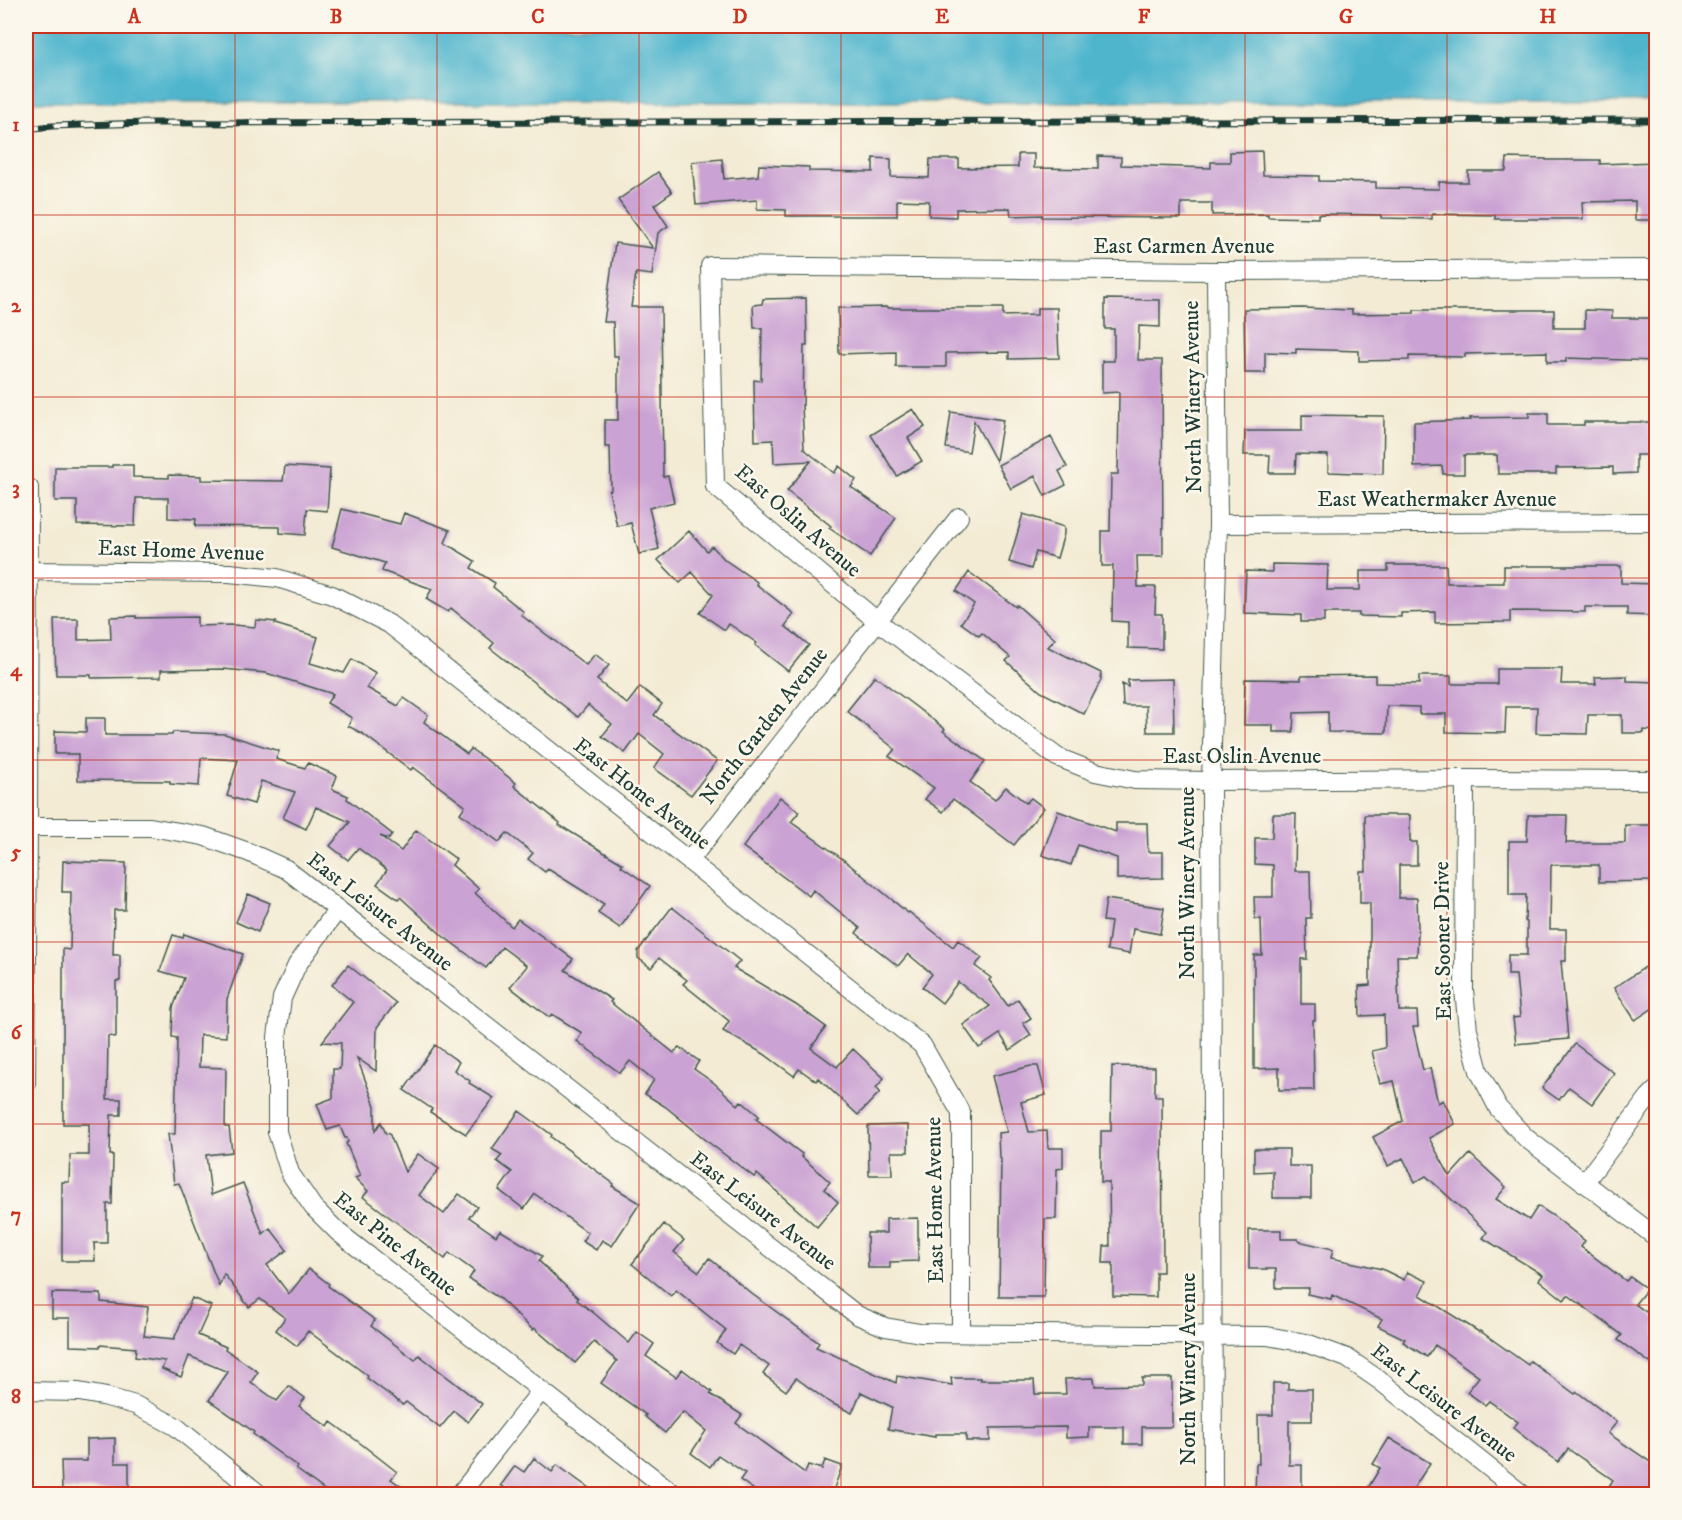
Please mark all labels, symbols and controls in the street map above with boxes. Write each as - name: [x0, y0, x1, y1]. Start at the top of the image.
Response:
- text: A: [127, 5, 142, 30]
- text: B: [330, 5, 342, 30]
- text: C: [531, 5, 545, 30]
- text: D: [733, 5, 748, 30]
- text: E: [935, 5, 949, 30]
- text: F: [1138, 5, 1151, 30]
- text: G: [1339, 5, 1353, 30]
- text: H: [1540, 5, 1557, 30]
- text: 1: [12, 113, 20, 138]
- street label: East Carmen Avenue: [1093, 233, 1275, 260]
- text: 2: [11, 294, 22, 319]
- street label: North Winery Avenue: [1178, 300, 1208, 494]
- street label: East Oslin Avenue: [729, 459, 867, 583]
- text: 3: [12, 476, 20, 501]
- street label: East Weathermaker Avenue: [1317, 486, 1557, 513]
- street label: East Home Avenue: [97, 535, 265, 567]
- street label: North Garden Avenue: [694, 642, 834, 810]
- text: 4: [10, 658, 23, 683]
- street label: East Home Avenue: [568, 732, 716, 856]
- street label: East Oslin Avenue: [1163, 743, 1321, 770]
- street label: North Winery Avenue: [1174, 787, 1201, 979]
- text: 5: [10, 840, 21, 865]
- street label: East Leisure Avenue: [302, 847, 458, 977]
- street label: East Sooner Drive: [1428, 861, 1458, 1021]
- text: 6: [11, 1021, 23, 1046]
- street label: East Home Avenue: [920, 1116, 950, 1284]
- street label: East Leisure Avenue: [685, 1146, 841, 1276]
- street label: East Pine Avenue: [328, 1186, 462, 1302]
- text: 7: [11, 1203, 21, 1228]
- street label: North Winery Avenue: [1175, 1273, 1202, 1465]
- street label: East Leisure Avenue: [1366, 1338, 1522, 1468]
- text: 8: [11, 1385, 21, 1410]

